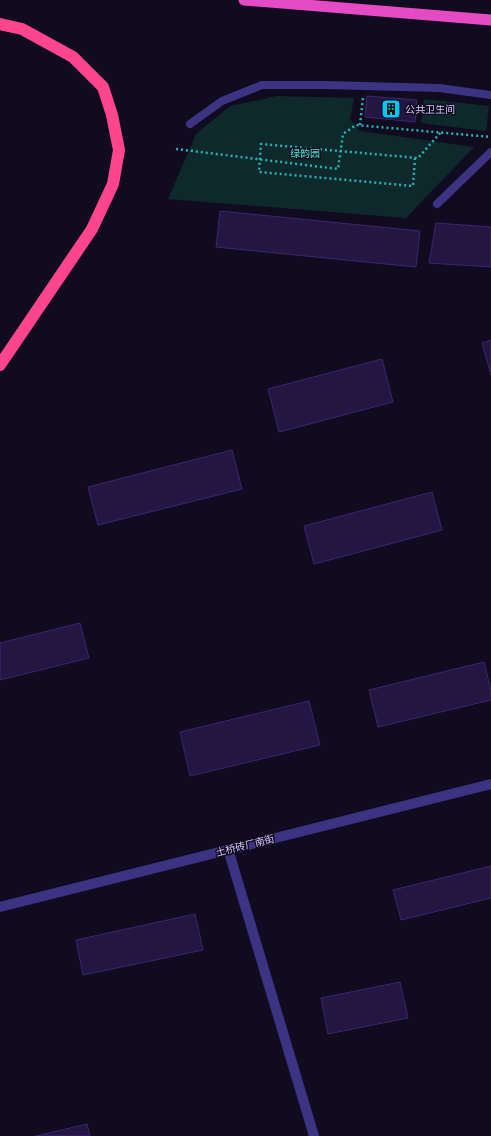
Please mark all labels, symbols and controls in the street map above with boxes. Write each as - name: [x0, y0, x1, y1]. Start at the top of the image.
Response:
- building icon: 公共卫生间: [380, 98, 402, 120]
- place label: 公共卫生间: [405, 103, 455, 116]
- park label: 绿韵园: [290, 147, 320, 160]
- street label: 土桥砖厂南街: [214, 832, 276, 859]

